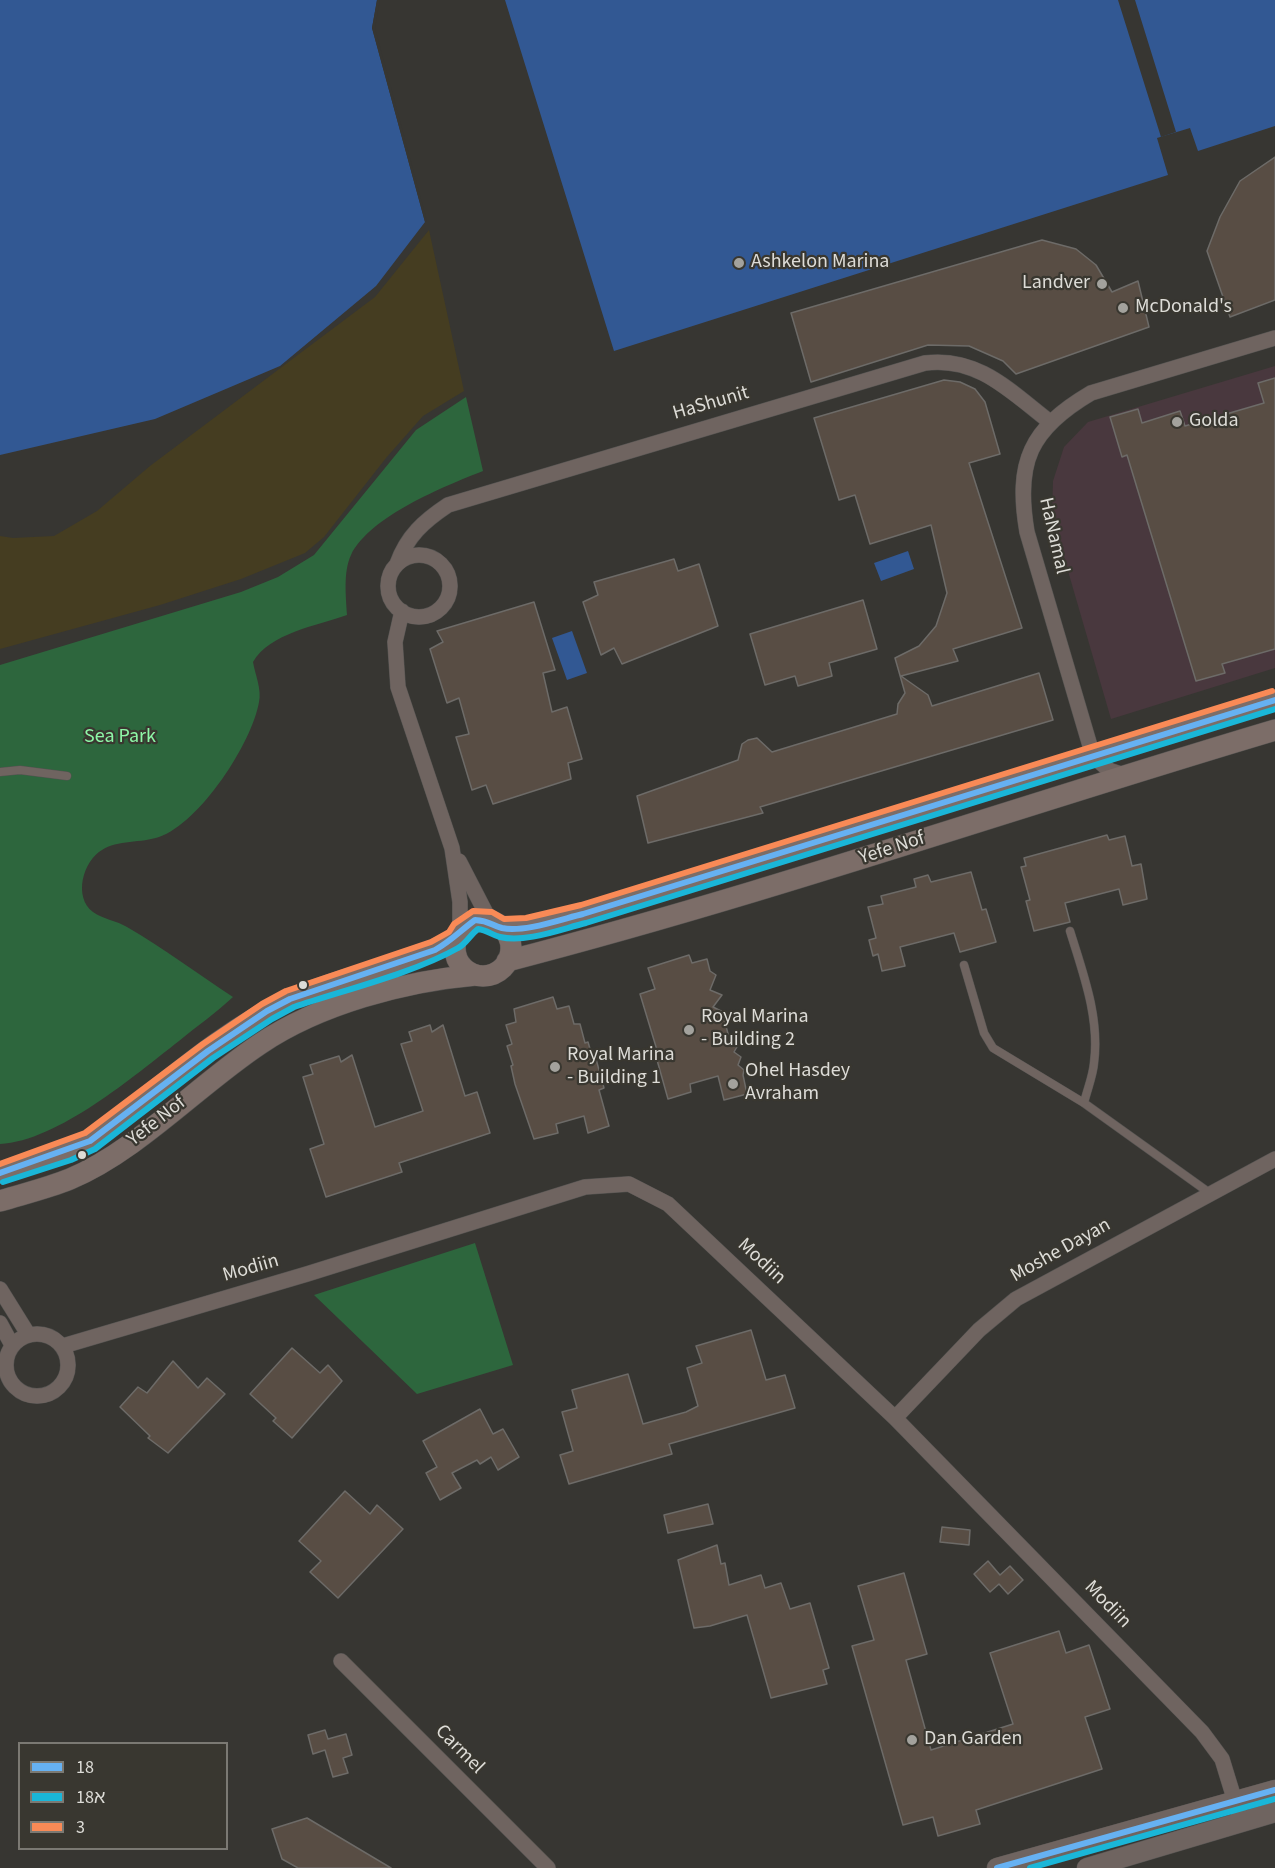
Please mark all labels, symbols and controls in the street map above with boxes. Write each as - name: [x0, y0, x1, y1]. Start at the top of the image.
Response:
- place label: Ashkelon Marina: [751, 251, 889, 275]
- marker: Ashkelon Marina: [732, 256, 746, 270]
- place label: Landver: [1022, 272, 1090, 296]
- marker: Landver: [1095, 277, 1109, 291]
- place label: McDonald's: [1135, 296, 1232, 320]
- marker: McDonald's: [1116, 301, 1130, 315]
- street label: HaShunit: [670, 382, 752, 426]
- place label: Golda: [1189, 410, 1238, 434]
- marker: Golda: [1170, 415, 1184, 429]
- street label: HaNamal: [1033, 495, 1073, 577]
- park label: Sea Park: [84, 726, 156, 750]
- street label: Yefe Nof: [856, 827, 928, 871]
- unlabelled marker: [297, 979, 309, 991]
- place label: Royal Marina - Building 2: [701, 1006, 809, 1053]
- marker: Royal Marina - Building 2: [682, 1023, 696, 1037]
- place label: Royal Marina - Building 1: [567, 1044, 675, 1091]
- marker: Royal Marina - Building 1: [548, 1060, 562, 1074]
- place label: Ohel Hasdey Avraham: [745, 1060, 850, 1107]
- marker: Ohel Hasdey Avraham: [726, 1077, 740, 1091]
- street label: Yefe Nof: [123, 1092, 191, 1152]
- unlabelled marker: [76, 1149, 88, 1161]
- street label: Moshe Dayan: [1007, 1214, 1115, 1288]
- street label: Modiin: [732, 1234, 790, 1290]
- street label: Modiin: [220, 1250, 282, 1288]
- street label: Modiin: [1078, 1576, 1136, 1634]
- street label: Carmel: [429, 1720, 489, 1780]
- place label: Dan Garden: [924, 1728, 1022, 1752]
- marker: Dan Garden: [905, 1733, 919, 1747]
- legend: [18, 1742, 228, 1850]
- text: 18: [76, 1755, 94, 1780]
- text: 18א: [76, 1785, 105, 1810]
- text: 3: [76, 1815, 85, 1840]

